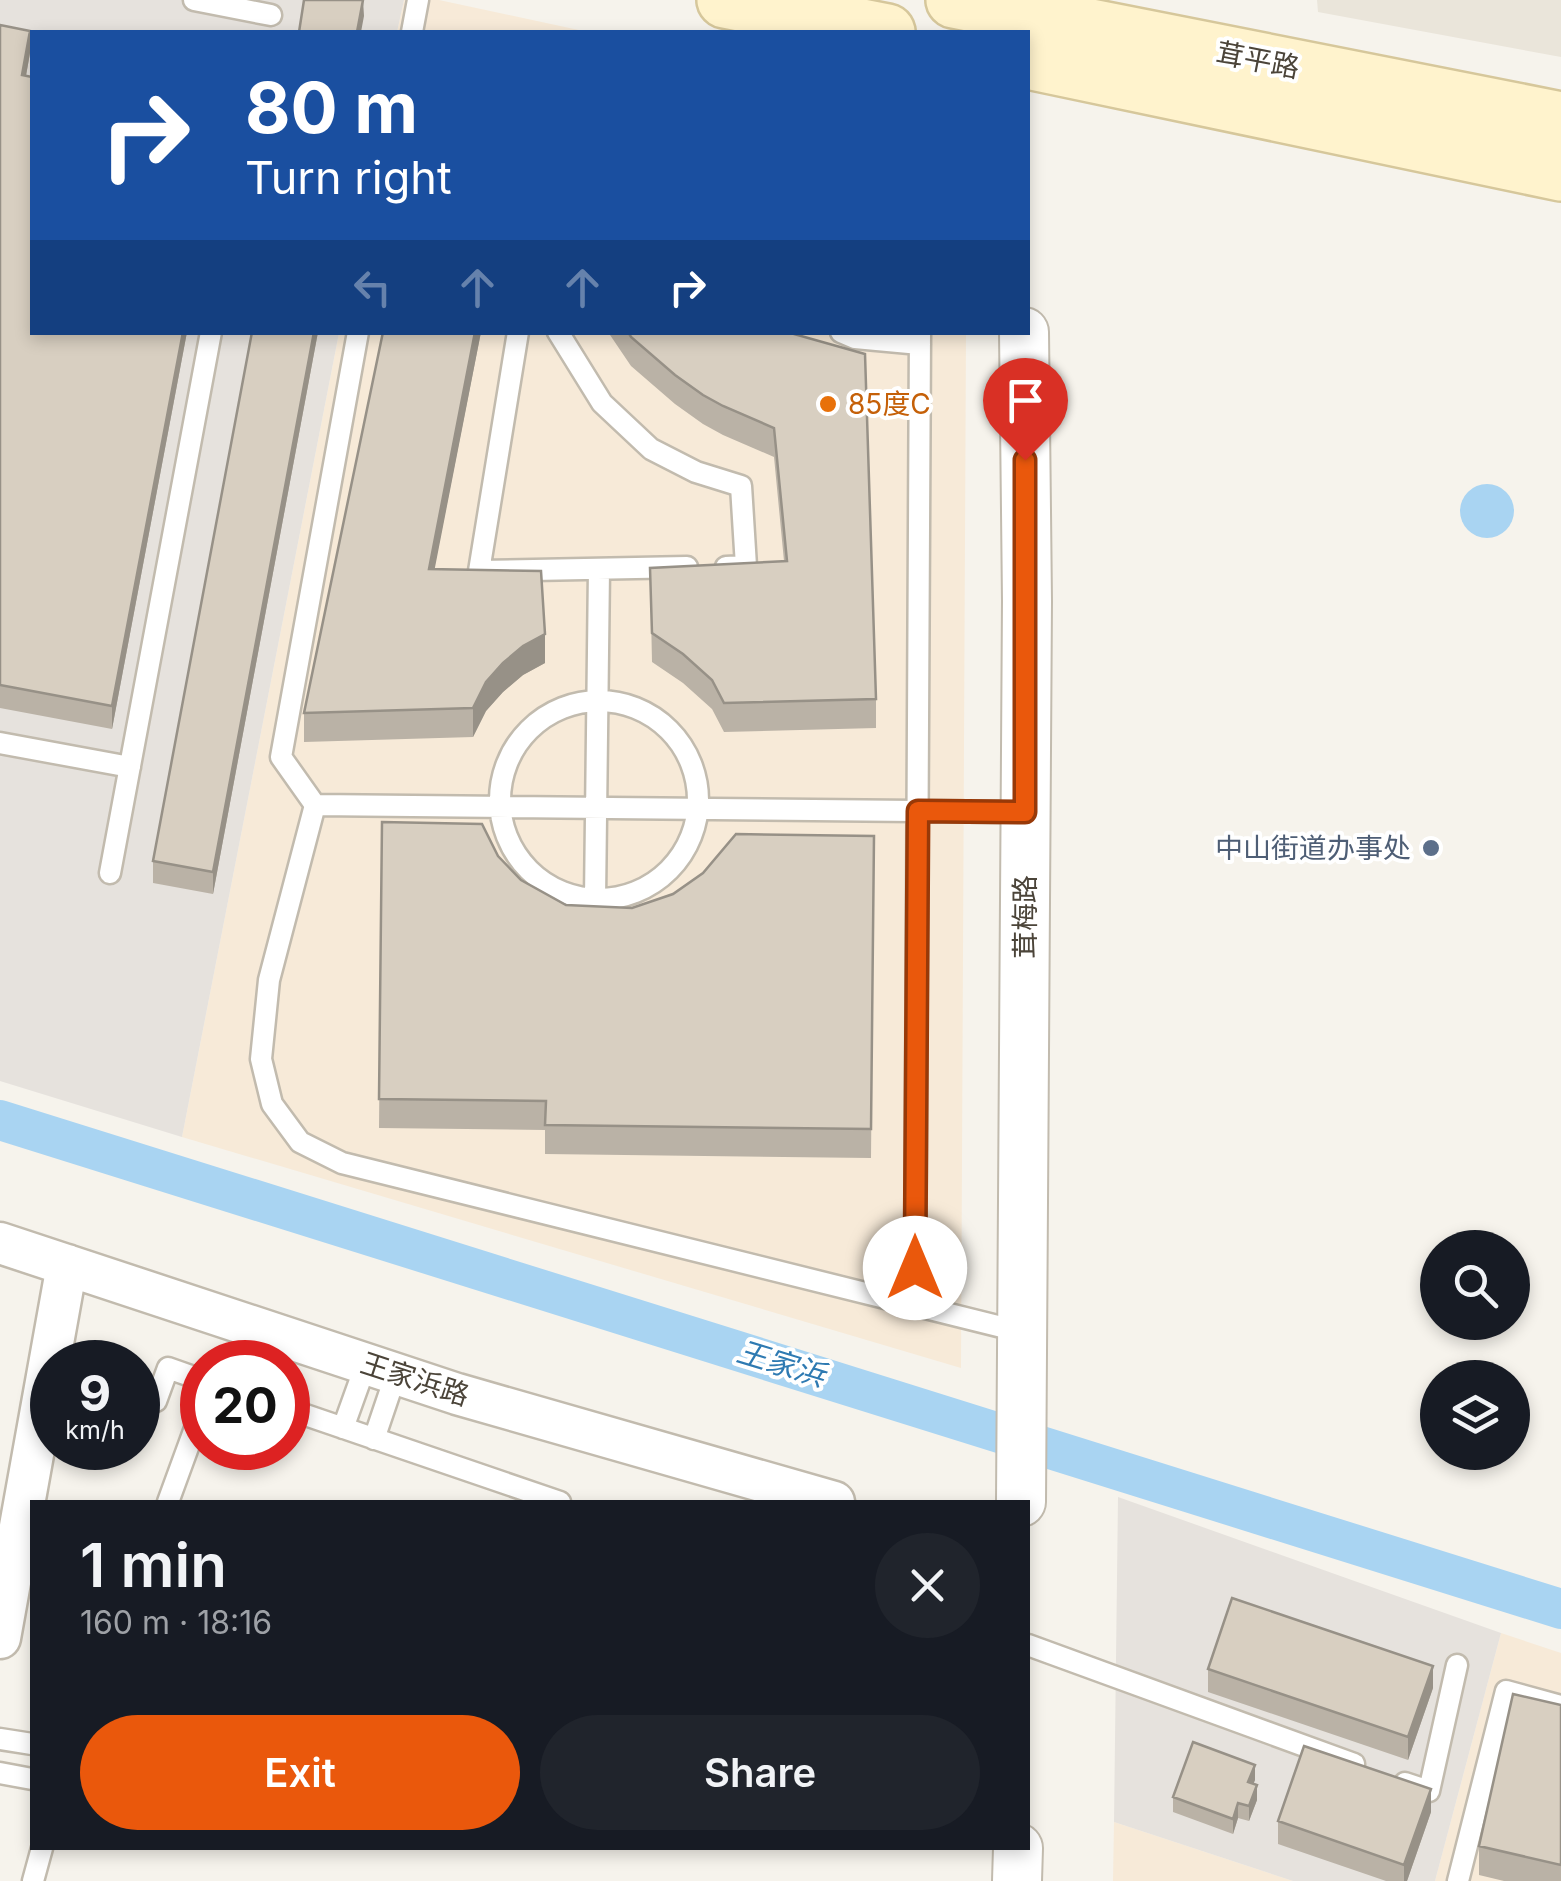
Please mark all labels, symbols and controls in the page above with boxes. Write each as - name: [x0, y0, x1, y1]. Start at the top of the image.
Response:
- street label: 茸平路: [1214, 35, 1302, 85]
- text: 80 m: [245, 65, 418, 150]
- icon: right: [80, 70, 210, 200]
- text: Turn right: [245, 150, 452, 205]
- icon: left: [345, 260, 400, 315]
- icon: ahead: [450, 260, 505, 315]
- icon: ahead: [555, 260, 610, 315]
- icon: right: [660, 260, 715, 315]
- pin: [983, 358, 1068, 461]
- icon: arrive: [998, 373, 1053, 428]
- place label: 85度C: [848, 387, 931, 421]
- marker: 85度C: [817, 393, 839, 415]
- place label: 中山街道办事处: [1215, 831, 1411, 865]
- marker: 中山街道办事处: [1420, 837, 1442, 859]
- street label: 茸梅路: [1008, 875, 1042, 959]
- position arrow: [863, 1216, 967, 1320]
- map controls: [1420, 1230, 1530, 1470]
- button: search: [1420, 1230, 1530, 1340]
- water label: 王家浜: [733, 1333, 832, 1394]
- speed limit sign: 20: [180, 1340, 310, 1470]
- street label: 王家浜路: [356, 1346, 474, 1412]
- button: layers: [1420, 1360, 1530, 1470]
- text: 9: [79, 1363, 111, 1423]
- text: km/h: [65, 1415, 125, 1445]
- text: 1 min: [80, 1529, 227, 1601]
- button: close: [875, 1533, 980, 1638]
- text: 160 m · 18:16: [80, 1603, 272, 1642]
- button: Exit: [80, 1715, 520, 1830]
- button: Share: [540, 1715, 980, 1830]

